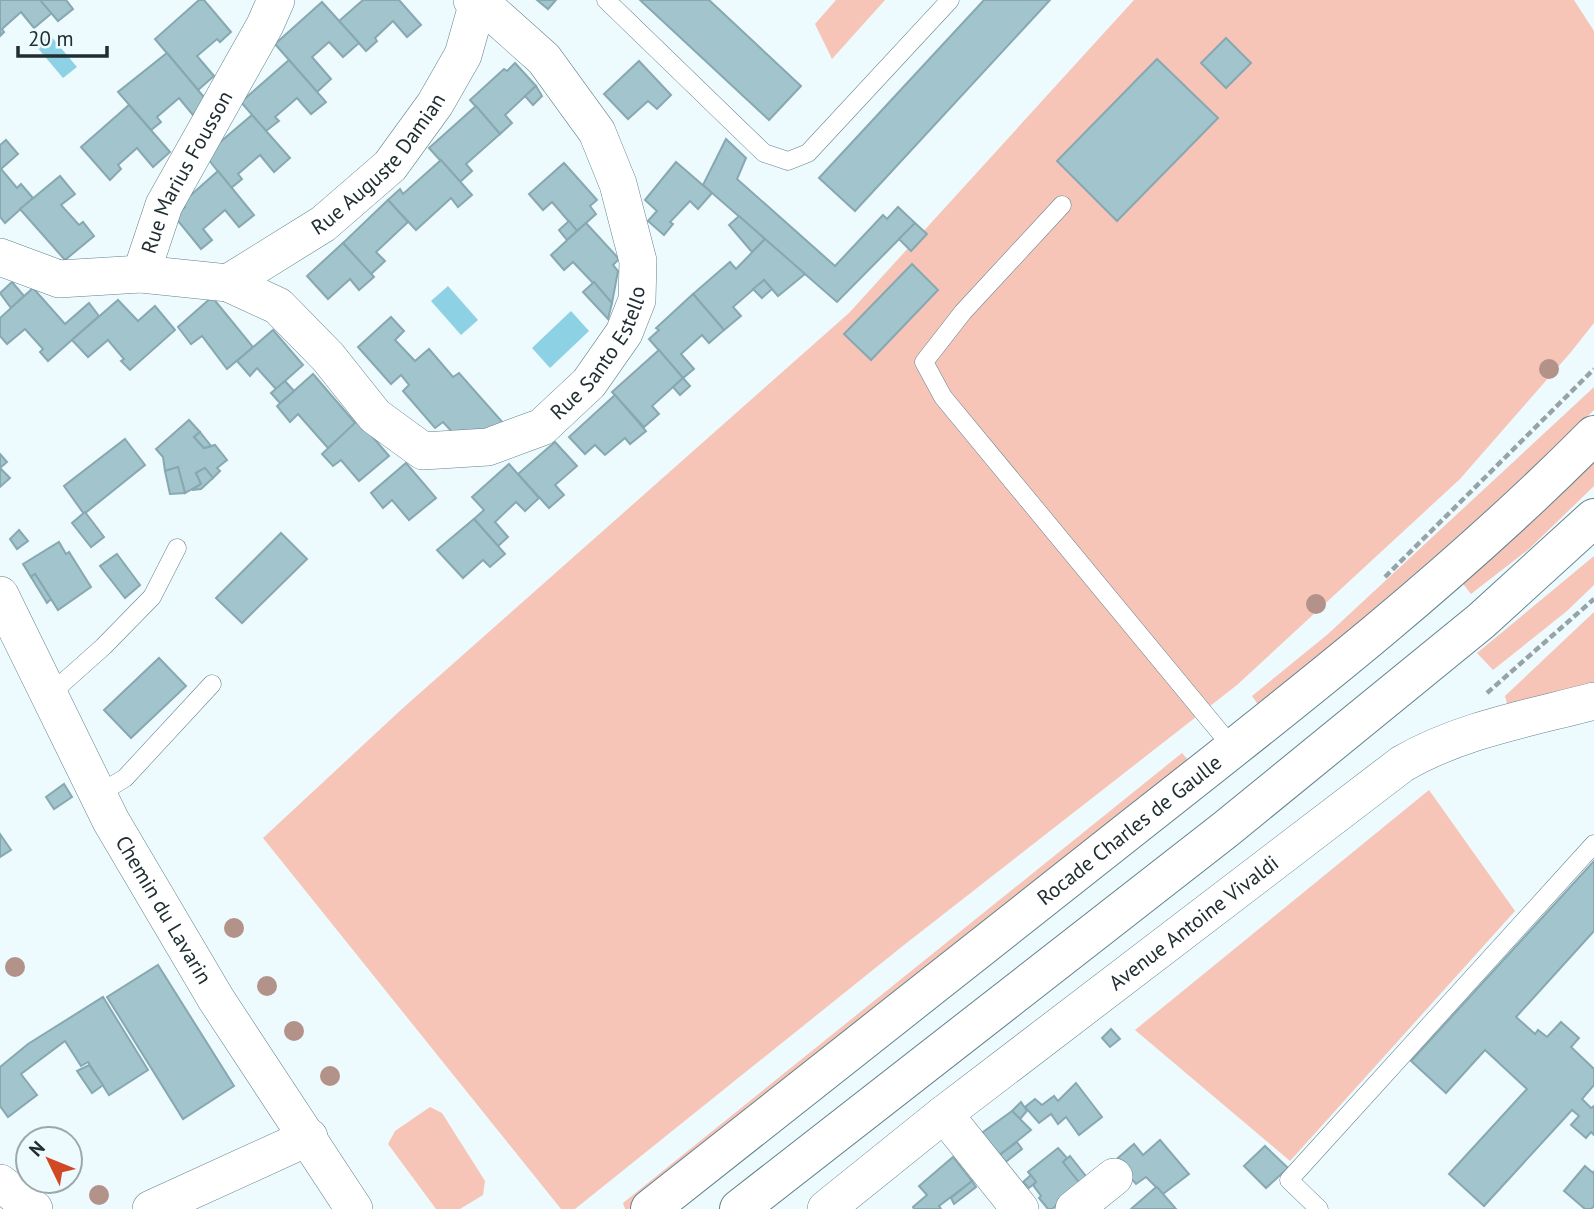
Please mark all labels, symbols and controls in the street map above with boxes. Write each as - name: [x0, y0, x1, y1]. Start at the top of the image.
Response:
- scale bar: [18, 14, 107, 58]
- text: 20 m: [28, 25, 74, 52]
- street label: Rue Marius Fousson: [135, 86, 238, 257]
- street label: Rue Auguste Damian: [306, 88, 451, 241]
- street label: Rue Santo Estello: [544, 286, 650, 425]
- street label: Rocade Charles de Gaulle: [1031, 749, 1227, 911]
- street label: Chemin du Lavarin: [110, 830, 218, 989]
- street label: Avenue Antoine Vivaldi: [1103, 849, 1284, 996]
- north arrow: [14, 1125, 84, 1195]
- text: N: [24, 1136, 50, 1161]

